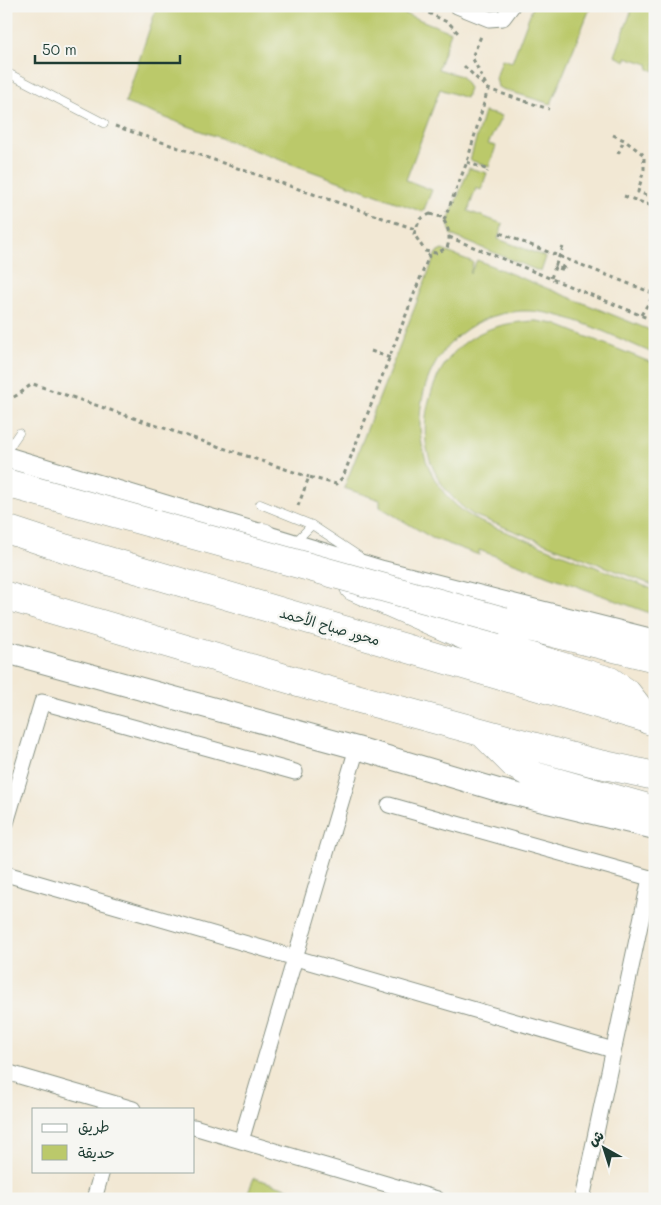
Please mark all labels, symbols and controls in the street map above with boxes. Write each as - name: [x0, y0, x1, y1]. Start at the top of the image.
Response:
- scale bar: [35, 32, 180, 64]
- text: 50 m: [42, 39, 77, 59]
- street label: محور صباح الأحمد: [277, 603, 382, 650]
- legend: [32, 1108, 195, 1172]
- text: طريق: [78, 1116, 110, 1136]
- north arrow: [578, 1122, 628, 1172]
- text: ش: [584, 1125, 607, 1150]
- text: حديقة: [78, 1142, 115, 1162]

